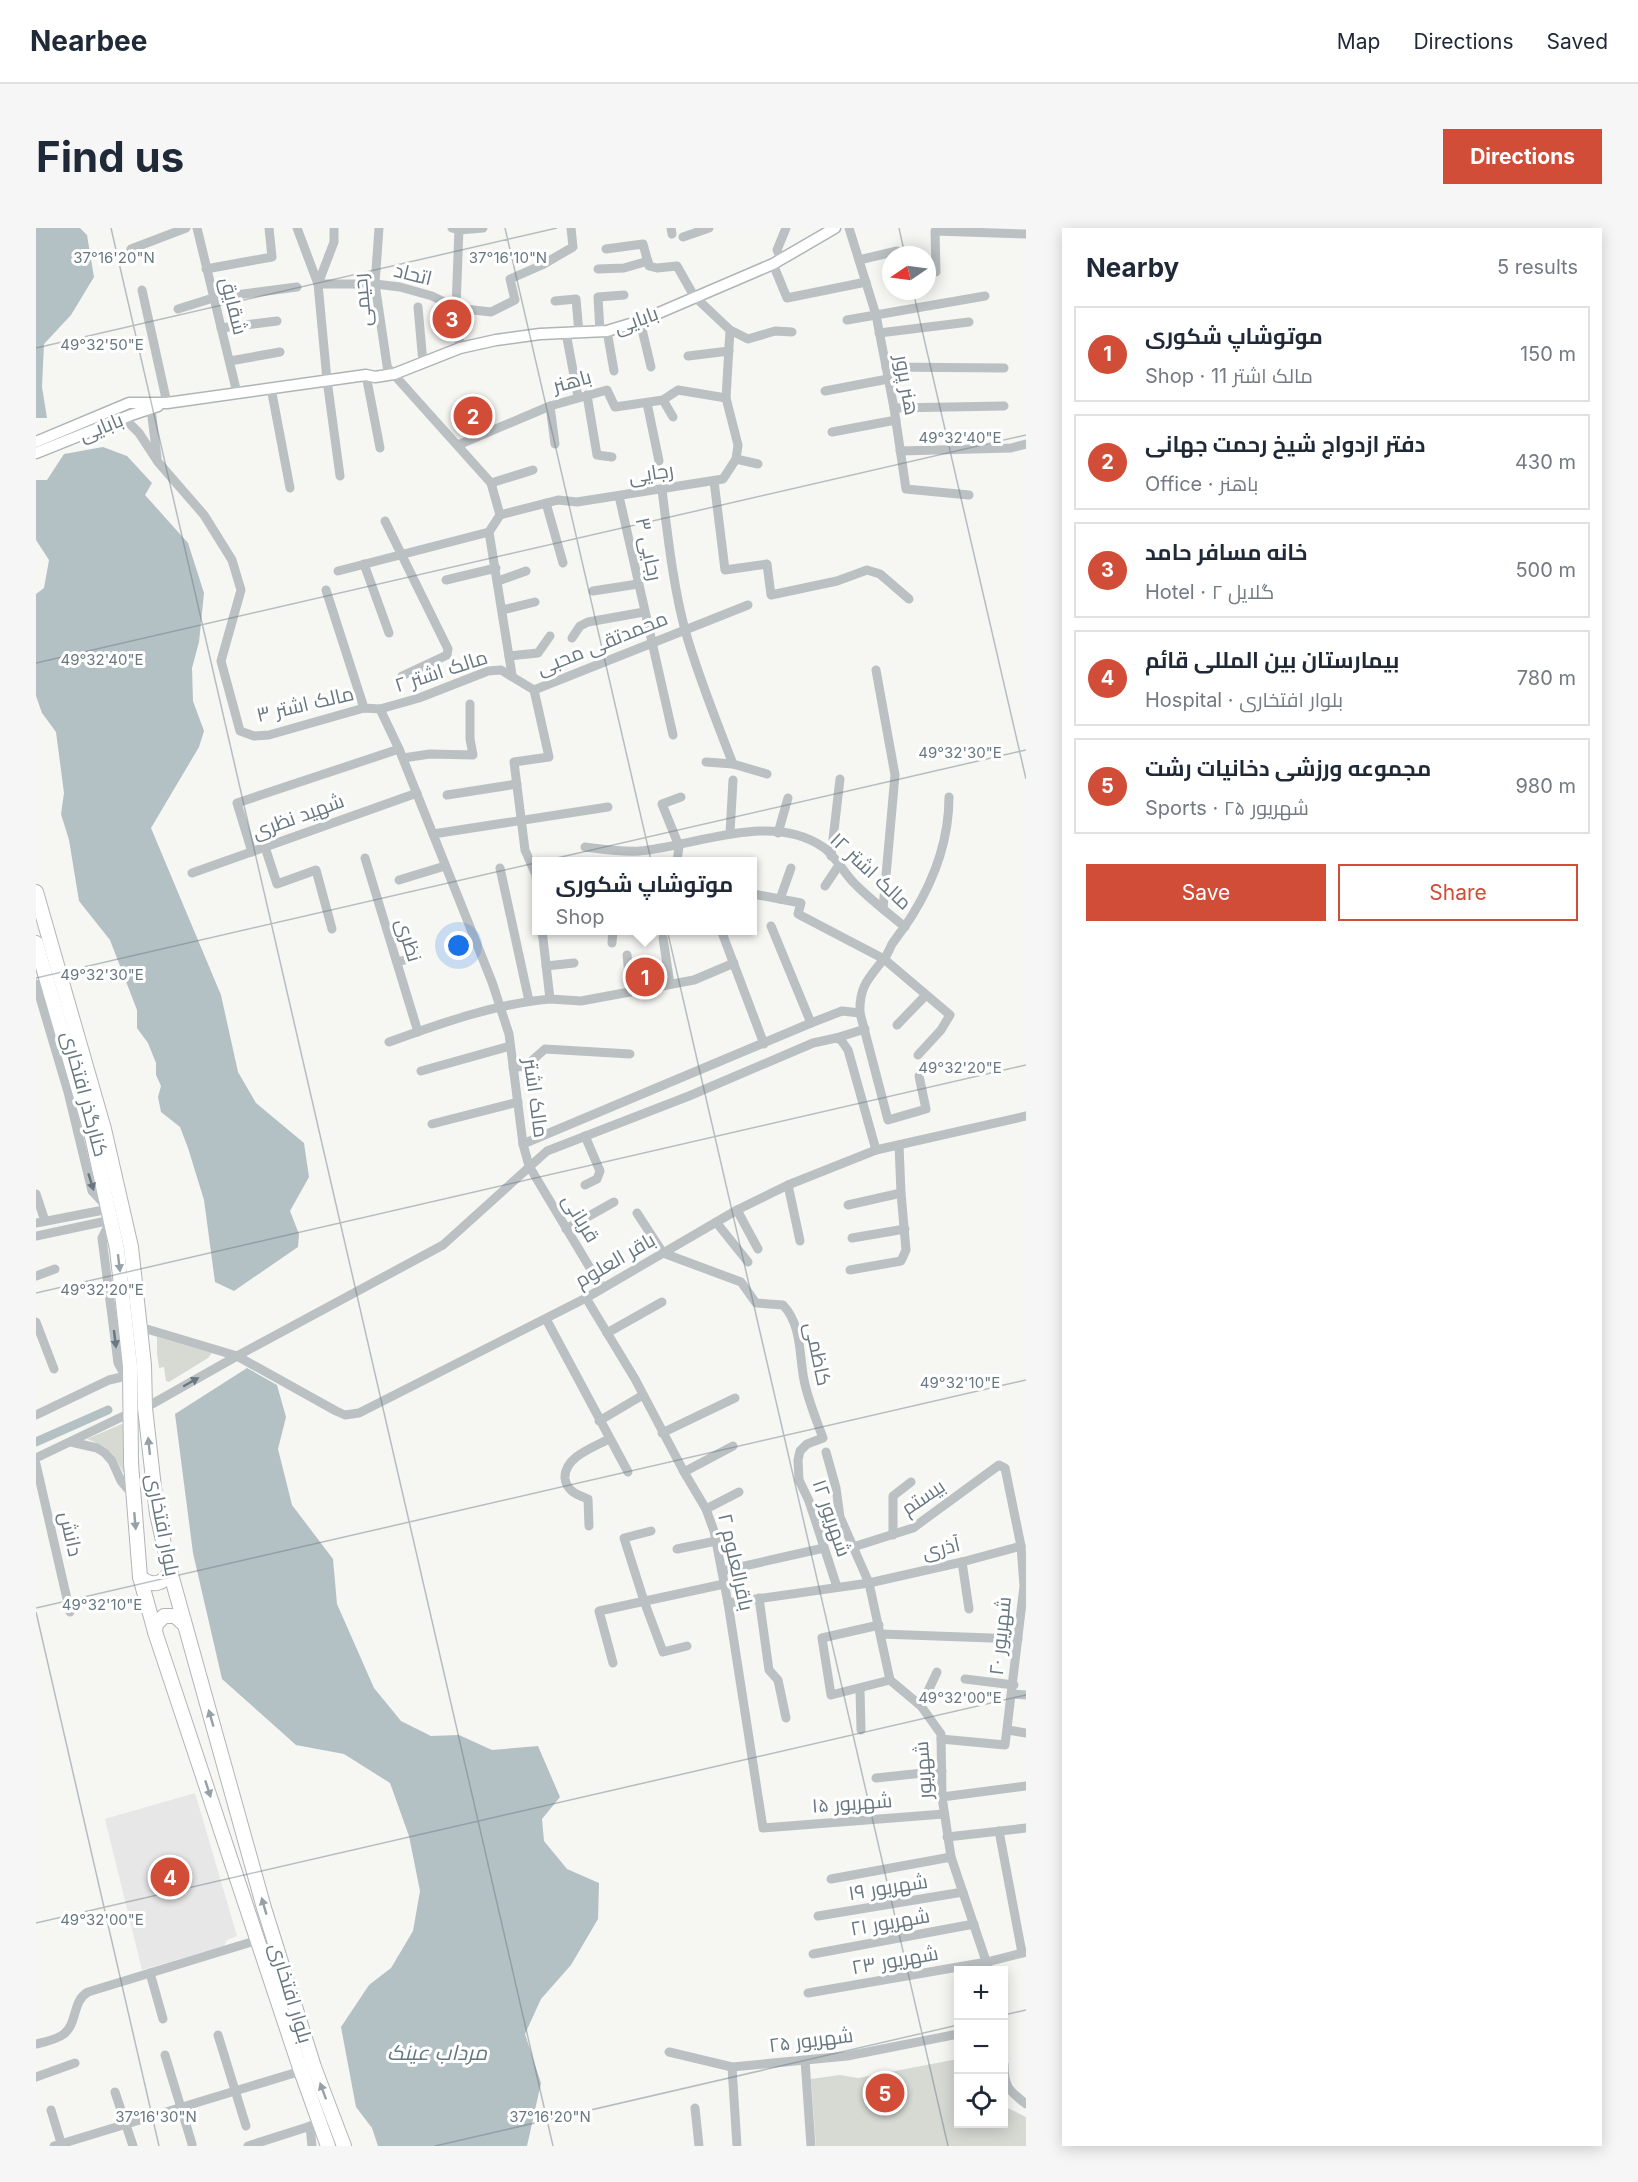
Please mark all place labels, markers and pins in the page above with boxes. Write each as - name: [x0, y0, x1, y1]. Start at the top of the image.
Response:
- pin: 3: [432, 296, 472, 341]
- pin: 2: [454, 394, 492, 438]
- pin: 1: [626, 954, 664, 999]
- pin: 4: [150, 1854, 190, 1900]
- pin: 5: [866, 2070, 904, 2116]

